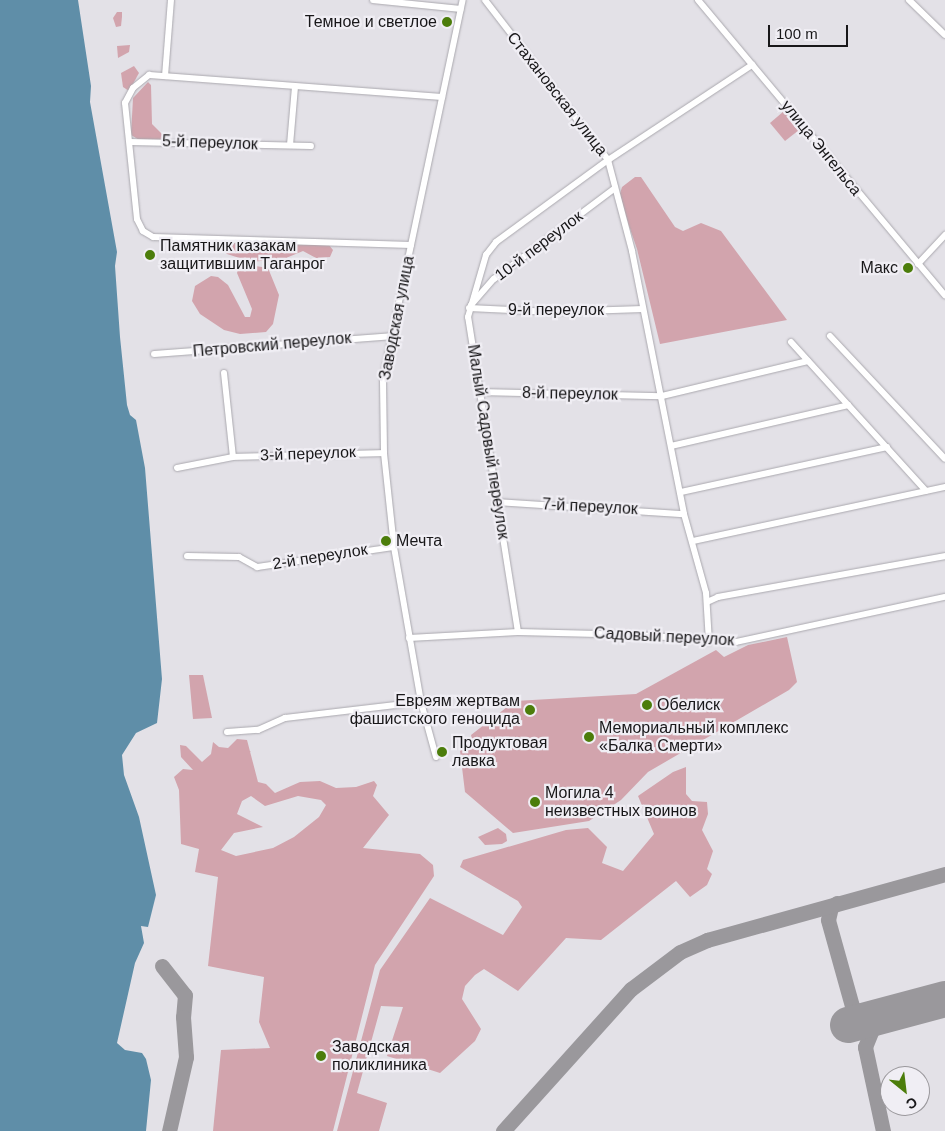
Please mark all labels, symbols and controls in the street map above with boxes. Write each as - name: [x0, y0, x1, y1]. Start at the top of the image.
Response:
- place label: Темное и светлое: [305, 12, 437, 32]
- scale bar: [770, 15, 850, 47]
- marker: Темное и светлое: [441, 16, 453, 28]
- text: 100 m: [776, 25, 818, 42]
- street label: Стахановская улица: [503, 28, 611, 160]
- street label: улица Энгельса: [777, 96, 865, 200]
- street label: 5-й переулок: [162, 132, 258, 154]
- street label: 10-й переулок: [491, 207, 587, 285]
- place label: Памятник казакам защитившим Таганрог: [160, 236, 325, 274]
- marker: Памятник казакам защитившим Таганрог: [144, 249, 156, 261]
- street label: Заводская улица: [376, 254, 418, 382]
- place label: Макс: [860, 258, 898, 278]
- marker: Макс: [902, 262, 914, 274]
- street label: 9-й переулок: [508, 300, 604, 320]
- street label: Петровский переулок: [192, 329, 352, 361]
- street label: Малый Садовый переулок: [463, 343, 513, 541]
- street label: 8-й переулок: [522, 384, 618, 404]
- street label: 3-й переулок: [260, 443, 356, 465]
- street label: 7-й переулок: [542, 495, 638, 519]
- place label: Мечта: [396, 531, 442, 551]
- marker: Мечта: [380, 535, 392, 547]
- street label: 2-й переулок: [271, 540, 369, 574]
- street label: Садовый переулок: [593, 624, 735, 650]
- place label: Евреям жертвам фашистского геноцида: [350, 691, 520, 729]
- place label: Обелиск: [657, 695, 720, 715]
- marker: Обелиск: [641, 699, 653, 711]
- marker: Евреям жертвам фашистского геноцида: [524, 704, 536, 716]
- place label: Мемориальный комплекс «Балка Смерти»: [599, 718, 789, 756]
- marker: Мемориальный комплекс «Балка Смерти»: [583, 731, 595, 743]
- place label: Продуктовая лавка: [452, 733, 547, 771]
- marker: Продуктовая лавка: [436, 746, 448, 758]
- place label: Могила 4 неизвестных воинов: [545, 783, 697, 821]
- marker: Могила 4 неизвестных воинов: [529, 796, 541, 808]
- place label: Заводская поликлиника: [332, 1037, 427, 1075]
- marker: Заводская поликлиника: [314, 1049, 328, 1063]
- north arrow: [880, 1066, 930, 1116]
- text: С: [903, 1094, 920, 1113]

